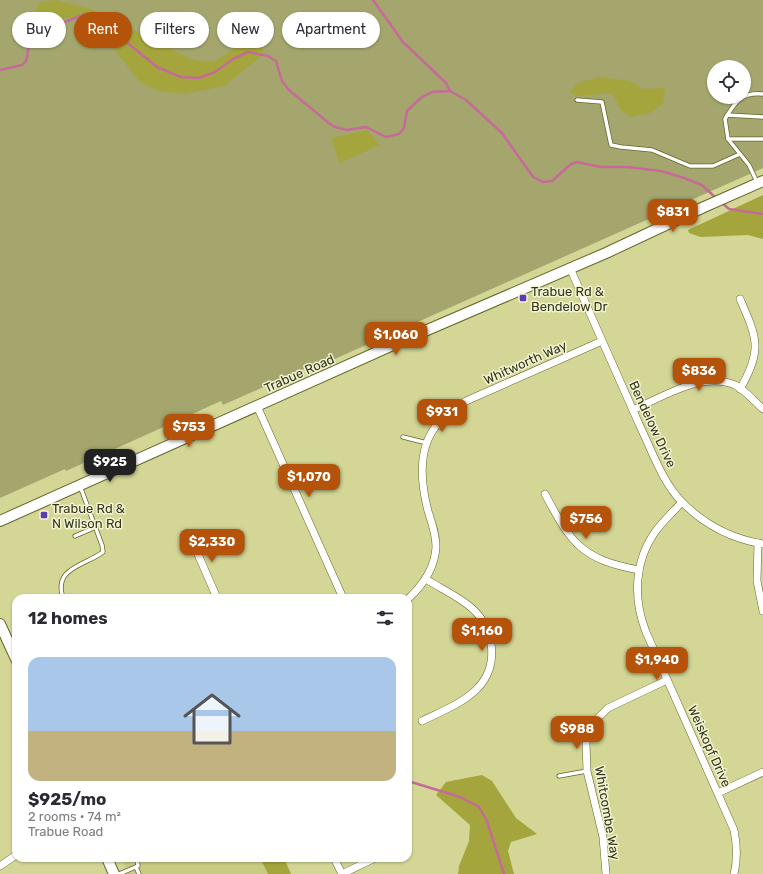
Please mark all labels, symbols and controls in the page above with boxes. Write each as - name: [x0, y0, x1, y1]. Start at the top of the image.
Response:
- chip: Buy: [12, 12, 66, 48]
- chip: Rent: [74, 12, 132, 48]
- chip: Filters: [140, 12, 209, 48]
- chip: New: [217, 12, 274, 48]
- chip: Apartment: [282, 12, 380, 48]
- map controls: [707, 60, 751, 104]
- button: locate: [707, 60, 751, 104]
- pin: $831: [649, 199, 697, 233]
- text: $831: [657, 204, 689, 219]
- place label: Trabue Rd & Bendelow Dr: [531, 284, 608, 314]
- marker: Trabue Rd & Bendelow Dr: [518, 293, 528, 303]
- pin: $1,060: [363, 322, 429, 356]
- text: $1,060: [374, 327, 418, 342]
- street label: Whitworth Way: [481, 337, 569, 388]
- street label: Trabue Road: [262, 351, 337, 396]
- pin: $836: [675, 358, 723, 392]
- text: $836: [682, 363, 716, 378]
- street label: Bendelow Drive: [626, 378, 679, 470]
- pin: $931: [418, 399, 466, 433]
- text: $931: [426, 404, 458, 419]
- pin: $753: [165, 414, 213, 448]
- text: $753: [172, 419, 206, 434]
- pin: $925: [86, 449, 134, 483]
- text: $925: [93, 454, 127, 469]
- pin: $1,070: [276, 464, 342, 498]
- text: $1,070: [287, 469, 331, 484]
- place label: Trabue Rd & N Wilson Rd: [52, 501, 125, 531]
- pin: $756: [562, 506, 610, 540]
- marker: Trabue Rd & N Wilson Rd: [39, 510, 49, 520]
- text: $756: [570, 511, 603, 526]
- pin: $2,330: [179, 529, 245, 563]
- text: $2,330: [189, 534, 235, 549]
- icon: filters: [374, 607, 396, 629]
- text: 12 homes: [28, 608, 108, 628]
- pin: $1,160: [449, 618, 515, 652]
- text: $1,160: [461, 623, 503, 638]
- pin: $1,940: [624, 647, 690, 681]
- text: $1,940: [635, 652, 679, 667]
- icon: home: [176, 683, 248, 755]
- street label: Weiskopf Drive: [685, 703, 734, 789]
- pin: $988: [553, 716, 601, 750]
- text: $988: [560, 721, 594, 736]
- street label: Whitcombe Way: [592, 765, 623, 861]
- text: $925/mo: [28, 789, 106, 809]
- text: 2 rooms · 74 m²: [28, 809, 121, 824]
- text: Trabue Road: [28, 824, 103, 839]

